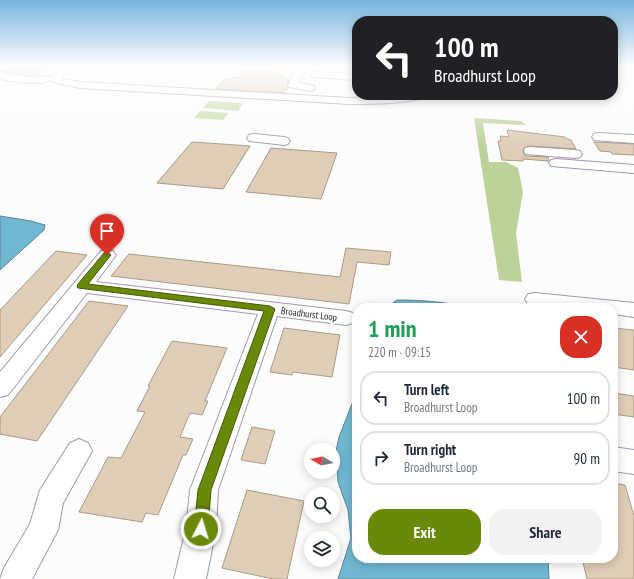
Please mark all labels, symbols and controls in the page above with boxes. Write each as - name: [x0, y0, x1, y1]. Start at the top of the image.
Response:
- text: 100 m: [434, 28, 498, 65]
- icon: left: [368, 32, 420, 84]
- text: Broadhurst Loop: [434, 64, 536, 87]
- pin: [90, 214, 124, 255]
- icon: arrive: [96, 220, 118, 242]
- street label: Broadhurst Loop: [280, 304, 338, 324]
- text: 1 min: [368, 313, 416, 344]
- button: close: [560, 316, 602, 358]
- text: 220 m · 09:15: [368, 344, 431, 361]
- text: Turn left: [404, 380, 449, 399]
- icon: left: [370, 387, 392, 409]
- text: 100 m: [567, 389, 600, 408]
- text: Broadhurst Loop: [404, 399, 478, 416]
- text: Turn right: [404, 440, 456, 459]
- north arrow: [304, 443, 340, 479]
- map controls: [304, 443, 340, 567]
- icon: right: [370, 447, 392, 469]
- text: 90 m: [574, 449, 600, 468]
- text: Broadhurst Loop: [404, 459, 478, 476]
- button: search: [304, 487, 340, 523]
- position arrow: [180, 508, 222, 550]
- button: Exit: [368, 509, 481, 555]
- button: Share: [489, 509, 602, 555]
- button: layers: [304, 531, 340, 567]

